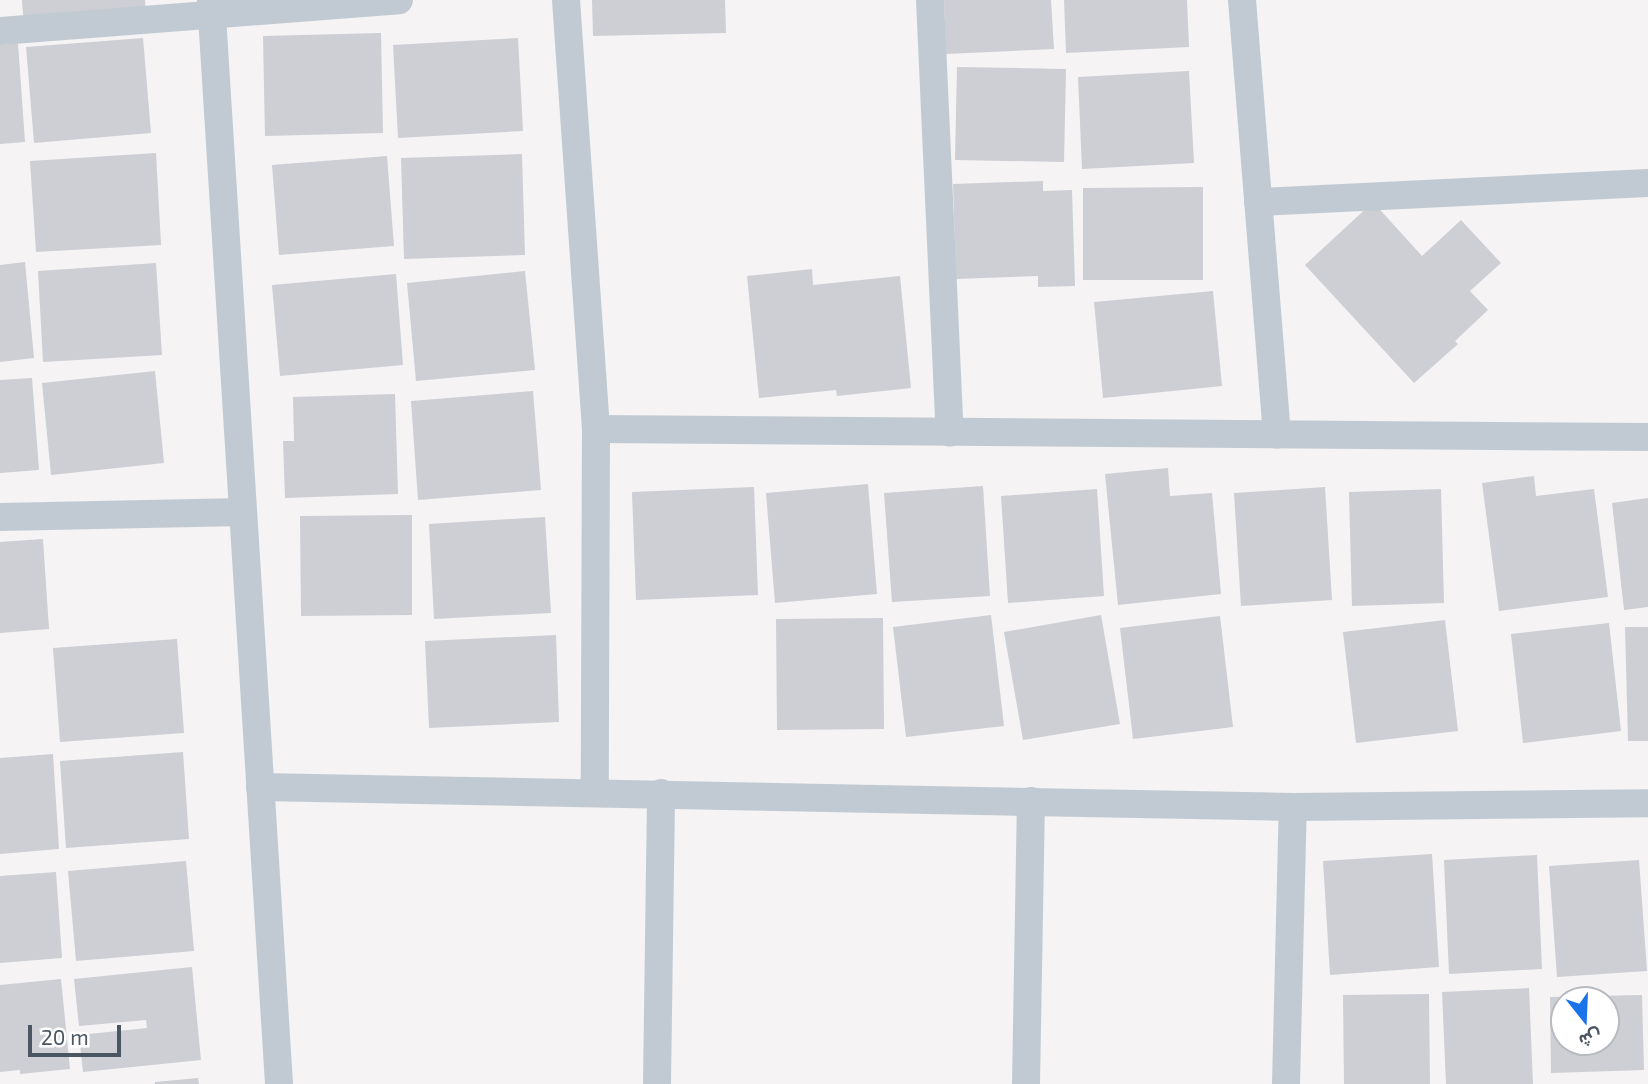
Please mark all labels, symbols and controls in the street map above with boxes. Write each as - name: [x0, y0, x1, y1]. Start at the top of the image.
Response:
- north arrow: [1550, 986, 1620, 1056]
- scale bar: [32, 1010, 124, 1054]
- text: 20 m: [41, 1024, 89, 1049]
- text: ش: [1577, 1025, 1605, 1054]

